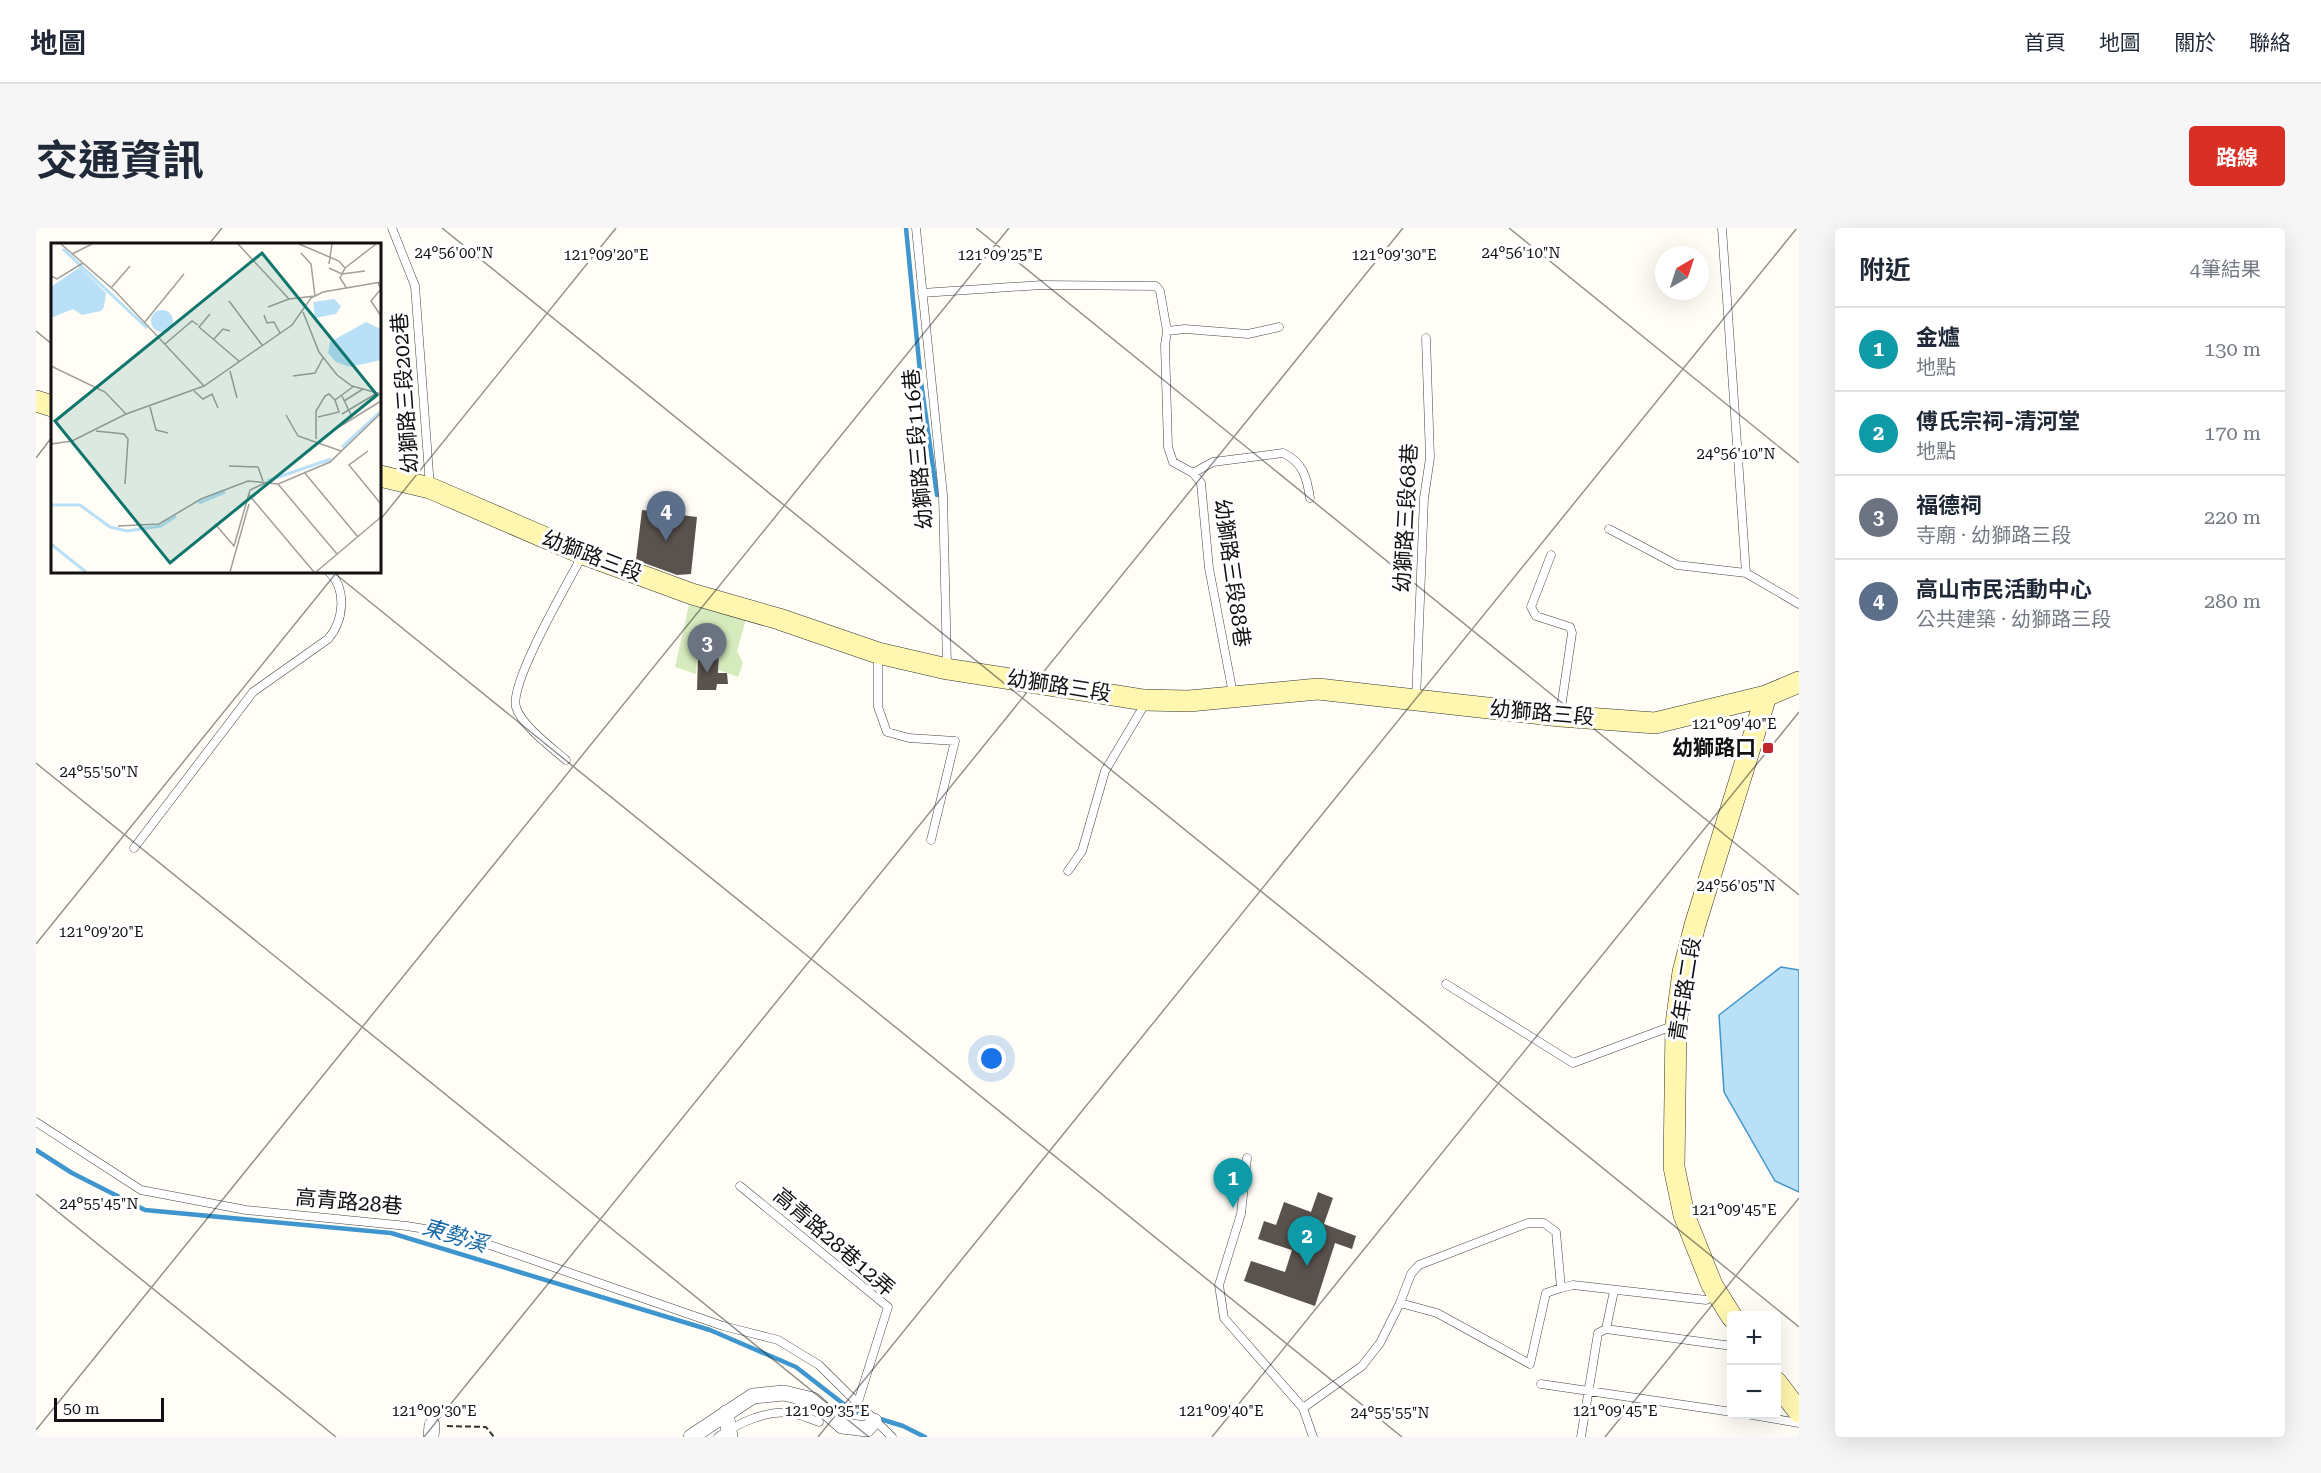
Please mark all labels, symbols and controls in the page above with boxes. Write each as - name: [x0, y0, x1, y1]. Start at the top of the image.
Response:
- text: 地圖: [30, 27, 86, 60]
- text: 首頁: [2024, 31, 2066, 55]
- text: 地圖: [2099, 31, 2141, 55]
- text: 關於: [2174, 31, 2216, 55]
- text: 聯絡: [2249, 31, 2291, 55]
- button: 路線: [2189, 126, 2285, 186]
- text: 交通資訊: [36, 136, 204, 185]
- inset map: [51, 243, 381, 573]
- text: 24°56'00"N: [414, 244, 494, 262]
- text: 24°56'10"N: [1481, 244, 1561, 262]
- text: 121°09'20"E: [563, 246, 649, 264]
- text: 121°09'25"E: [957, 246, 1043, 264]
- text: 121°09'30"E: [1351, 246, 1437, 264]
- north arrow: [1655, 246, 1709, 300]
- text: 附近: [1859, 255, 1911, 285]
- text: 4筆結果: [2190, 257, 2261, 281]
- street label: 幼獅路三段202巷: [387, 312, 423, 474]
- text: 金爐: [1916, 325, 1960, 350]
- text: 1: [1873, 337, 1884, 361]
- text: 130 m: [2204, 337, 2261, 361]
- text: 地點: [1916, 355, 1956, 379]
- street label: 幼獅路三段116巷: [899, 368, 937, 530]
- text: 傅氏宗祠-清河堂: [1916, 409, 2080, 434]
- text: 2: [1873, 421, 1884, 445]
- text: 170 m: [2204, 421, 2261, 445]
- text: 地點: [1916, 439, 1956, 463]
- street label: 幼獅路三段68巷: [1390, 443, 1422, 593]
- text: 24°56'10"N: [1696, 445, 1776, 463]
- pin: 4: [646, 492, 686, 541]
- text: 福德祠: [1916, 493, 1982, 518]
- street label: 幼獅路三段88巷: [1210, 497, 1254, 649]
- text: 3: [1873, 505, 1884, 529]
- text: 220 m: [2204, 505, 2261, 529]
- text: 寺廟 · 幼獅路三段: [1916, 523, 2071, 547]
- street label: 幼獅路三段: [539, 526, 645, 586]
- text: 高山市民活動中心: [1916, 577, 2092, 602]
- text: 4: [1873, 589, 1884, 613]
- text: 280 m: [2204, 589, 2261, 613]
- text: 公共建築 · 幼獅路三段: [1916, 607, 2111, 631]
- pin: 3: [688, 624, 726, 673]
- street label: 幼獅路三段: [1005, 666, 1113, 706]
- street label: 幼獅路三段: [1489, 696, 1595, 730]
- text: 121°09'40"E: [1691, 715, 1777, 733]
- place label: 幼獅路口: [1672, 736, 1756, 760]
- marker: 幼獅路口: [1761, 741, 1775, 755]
- text: 24°55'50"N: [59, 763, 139, 781]
- text: 24°56'05"N: [1696, 877, 1776, 895]
- text: 121°09'20"E: [58, 923, 144, 941]
- street label: 青年路二段: [1665, 935, 1705, 1043]
- your location: [977, 1044, 1006, 1073]
- pin: 1: [1214, 1158, 1252, 1208]
- street label: 高青路28巷12弄: [769, 1183, 899, 1301]
- street label: 高青路28巷: [294, 1185, 404, 1219]
- text: 24°55'45"N: [59, 1195, 139, 1213]
- text: 121°09'45"E: [1691, 1201, 1777, 1219]
- water label: 東勢溪: [420, 1214, 493, 1258]
- pin: 2: [1288, 1216, 1326, 1266]
- map controls: [1727, 1311, 1781, 1419]
- button: +: [1727, 1311, 1781, 1365]
- button: −: [1727, 1365, 1781, 1419]
- scale bar: [54, 1395, 164, 1422]
- text: 50 m: [63, 1399, 100, 1418]
- text: 121°09'30"E: [391, 1402, 477, 1420]
- text: 121°09'35"E: [784, 1402, 870, 1420]
- text: 121°09'40"E: [1178, 1402, 1264, 1420]
- text: 121°09'45"E: [1572, 1402, 1658, 1420]
- text: 24°55'55"N: [1350, 1404, 1430, 1422]

